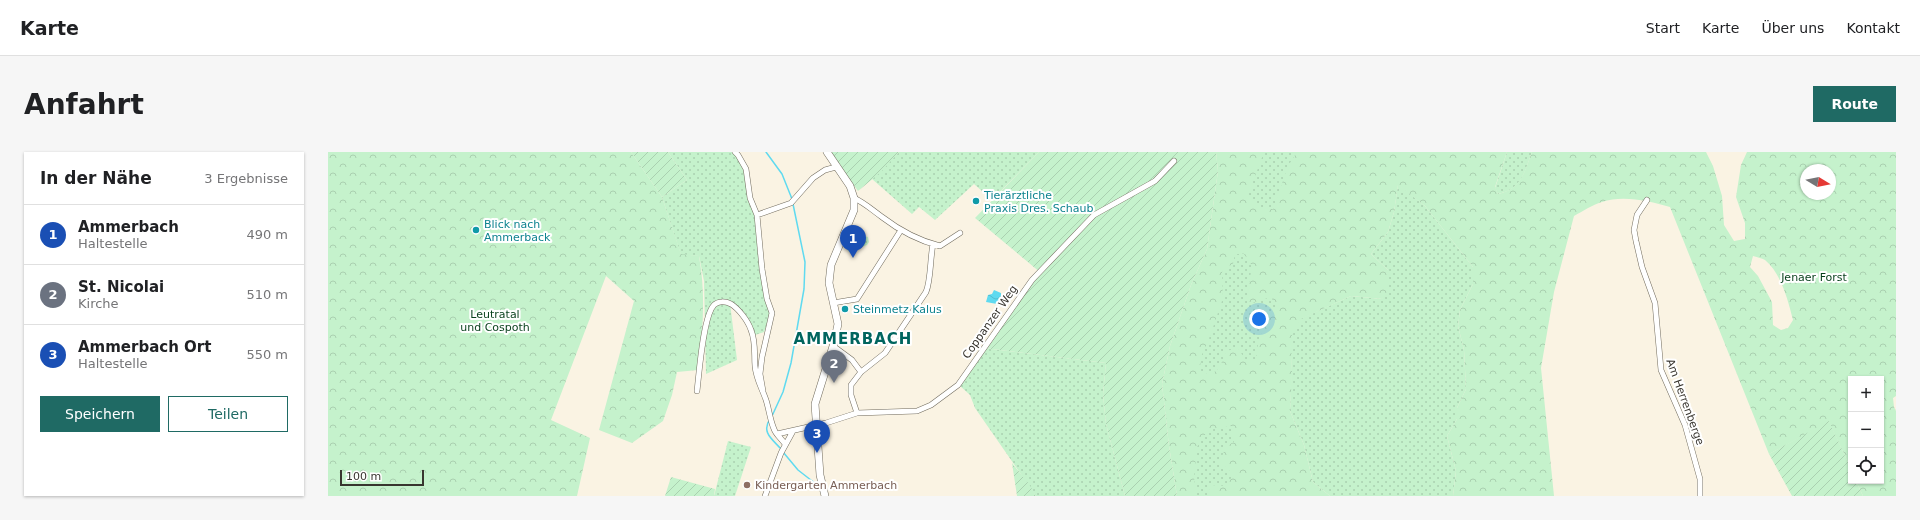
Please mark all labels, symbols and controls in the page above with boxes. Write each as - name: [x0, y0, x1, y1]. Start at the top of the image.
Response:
- text: Karte: [20, 17, 79, 39]
- text: Start: [1646, 20, 1680, 36]
- text: Karte: [1702, 20, 1739, 36]
- text: Über uns: [1761, 20, 1824, 36]
- text: Kontakt: [1846, 20, 1900, 36]
- button: Route: [1813, 86, 1896, 122]
- text: Anfahrt: [24, 88, 144, 121]
- north arrow: [1800, 164, 1836, 200]
- text: In der Nähe: [40, 168, 152, 188]
- text: 3 Ergebnisse: [204, 171, 288, 186]
- place label: Tierärztliche Praxis Dres. Schaub: [983, 189, 1093, 215]
- marker: Tierärztliche Praxis Dres. Schaub: [971, 196, 981, 206]
- text: Ammerbach: [78, 218, 179, 236]
- place label: Blick nach Ammerback: [484, 218, 551, 244]
- marker: Blick nach Ammerback: [471, 225, 481, 235]
- pin: 1: [840, 225, 866, 258]
- text: 1: [48, 227, 58, 242]
- text: 490 m: [246, 227, 288, 242]
- text: Haltestelle: [78, 236, 148, 251]
- park label: Jenaer Forst: [1780, 271, 1848, 284]
- text: St. Nicolai: [78, 278, 164, 296]
- street label: Coppanzer Weg: [960, 283, 1020, 361]
- text: 2: [48, 287, 58, 302]
- text: 510 m: [246, 287, 288, 302]
- text: Kirche: [78, 296, 119, 311]
- place label: Steinmetz Kalus: [853, 303, 942, 316]
- marker: Steinmetz Kalus: [840, 304, 850, 314]
- park label: Leutratal und Cospoth: [460, 308, 530, 334]
- your location: [1249, 309, 1269, 329]
- district label: AMMERBACH: [794, 330, 912, 348]
- text: Ammerbach Ort: [78, 338, 211, 356]
- text: 3: [48, 347, 58, 362]
- text: 550 m: [246, 347, 288, 362]
- pin: 2: [821, 350, 847, 383]
- text: Haltestelle: [78, 356, 148, 371]
- street label: Am Herrenberge: [1663, 357, 1707, 447]
- map controls: [1848, 376, 1884, 484]
- button: +: [1848, 376, 1884, 412]
- button: Speichern: [40, 396, 160, 432]
- button: Teilen: [168, 396, 288, 432]
- button: −: [1848, 412, 1884, 448]
- pin: 3: [804, 420, 830, 453]
- button: locate: [1848, 448, 1884, 484]
- scale bar: [340, 468, 424, 487]
- text: 100 m: [346, 470, 381, 483]
- place label: Kindergarten Ammerbach: [755, 479, 897, 492]
- marker: Kindergarten Ammerbach: [742, 480, 752, 490]

